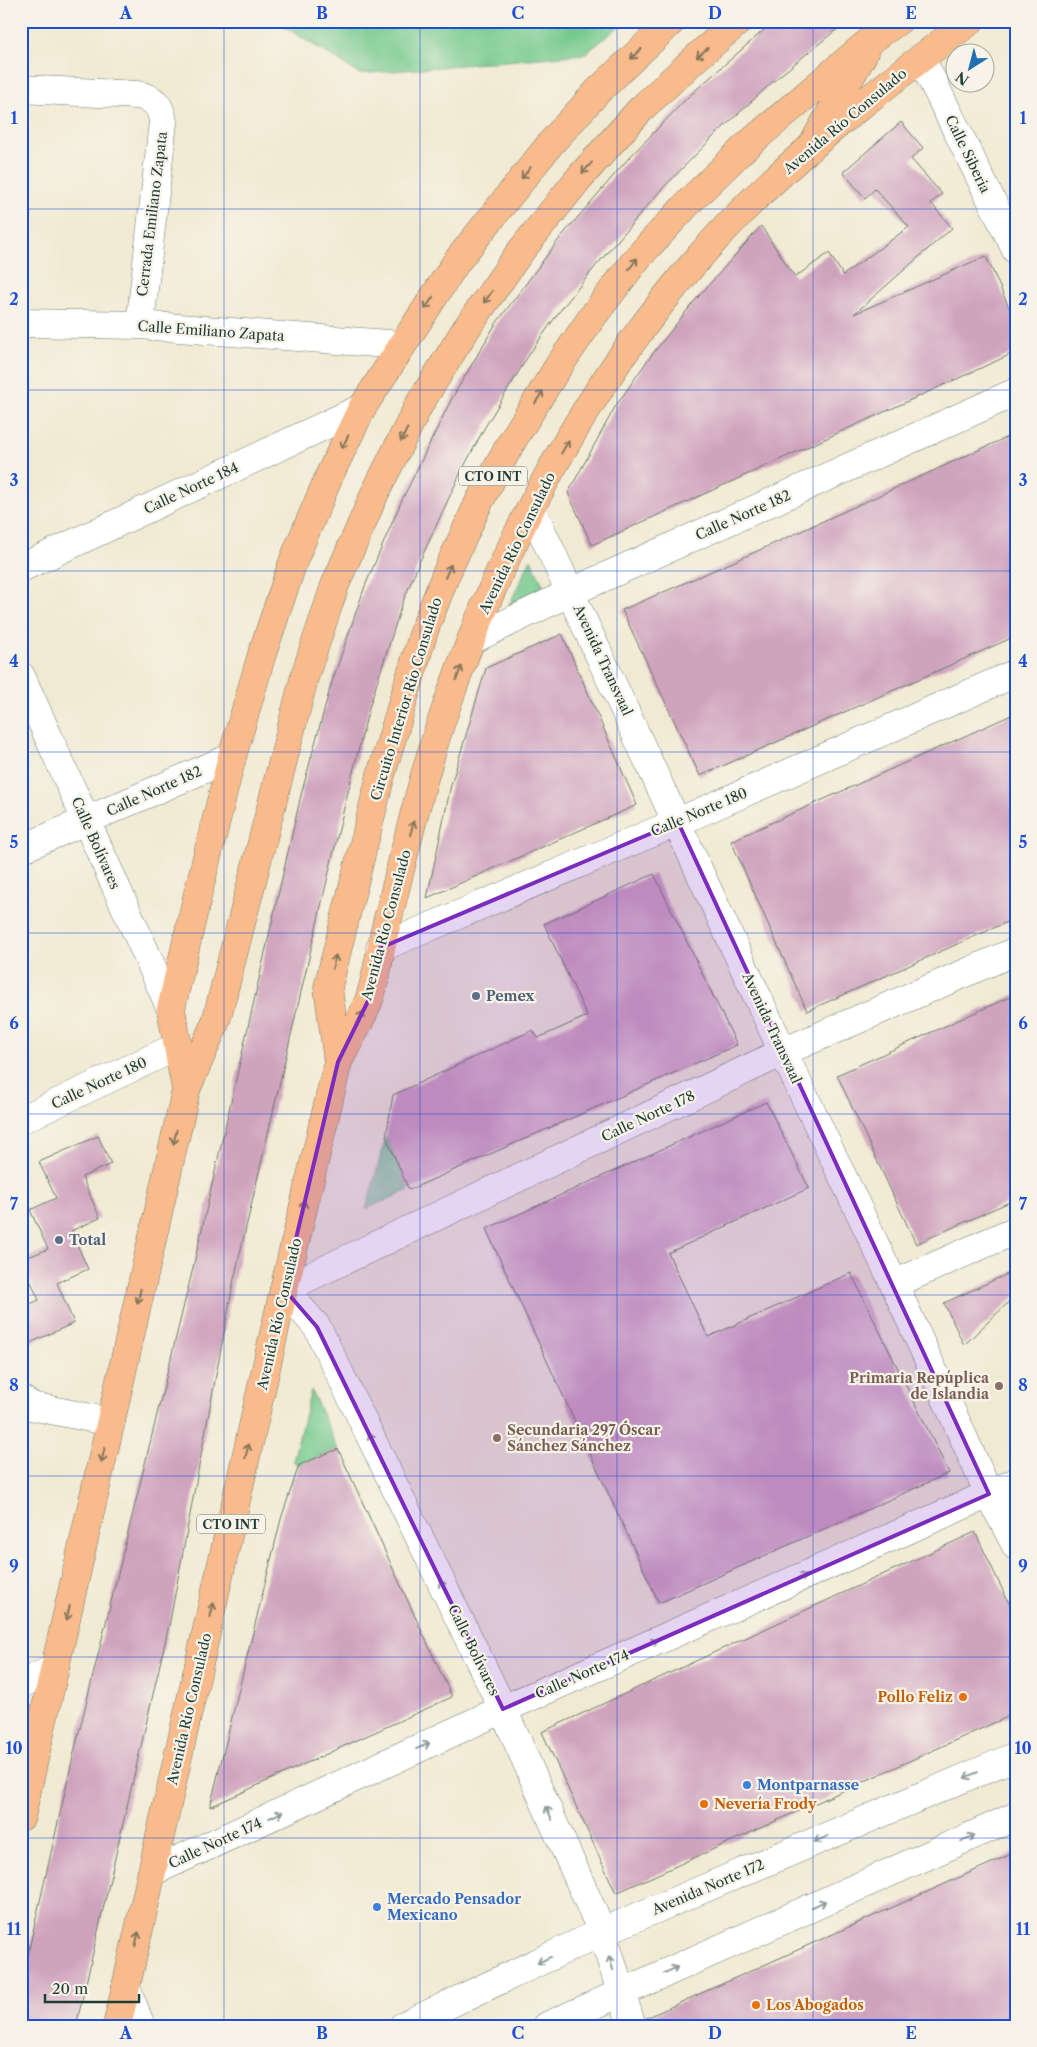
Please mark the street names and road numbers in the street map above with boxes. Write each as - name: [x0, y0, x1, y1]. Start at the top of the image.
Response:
- street label: Avenida Río Consulado: [779, 64, 910, 178]
- street label: Calle Siberia: [941, 112, 995, 196]
- street label: Cerrada Emiliano Zapata: [133, 130, 171, 298]
- street label: Calle Emiliano Zapata: [137, 317, 286, 345]
- street label: Calle Norte 184: [141, 458, 241, 518]
- road number: CTO INT: [459, 466, 527, 486]
- street label: Avenida Río Consulado: [474, 469, 559, 618]
- street label: Calle Norte 182: [693, 486, 793, 544]
- street label: Circuito Interior Río Consulado: [366, 595, 446, 803]
- street label: Avenida Transvaal: [569, 601, 637, 718]
- street label: Calle Norte 182: [104, 762, 204, 820]
- street label: Calle Norte 180: [648, 783, 750, 840]
- street label: Calle Bolívares: [68, 794, 124, 892]
- street label: Avenida Río Consulado: [357, 848, 415, 1003]
- street label: Avenida Transvaal: [738, 969, 806, 1086]
- street label: Calle Norte 180: [48, 1053, 150, 1113]
- street label: Calle Norte 178: [598, 1086, 698, 1146]
- street label: Avenida Río Consulado: [253, 1236, 305, 1393]
- road number: CTO INT: [197, 1515, 265, 1534]
- street label: Calle Bolívares: [444, 1602, 504, 1698]
- street label: Avenida Río Consulado: [163, 1631, 215, 1788]
- street label: Calle Norte 174: [532, 1645, 632, 1703]
- street label: Calle Norte 174: [166, 1814, 264, 1872]
- street label: Avenida Norte 172: [648, 1855, 767, 1919]

